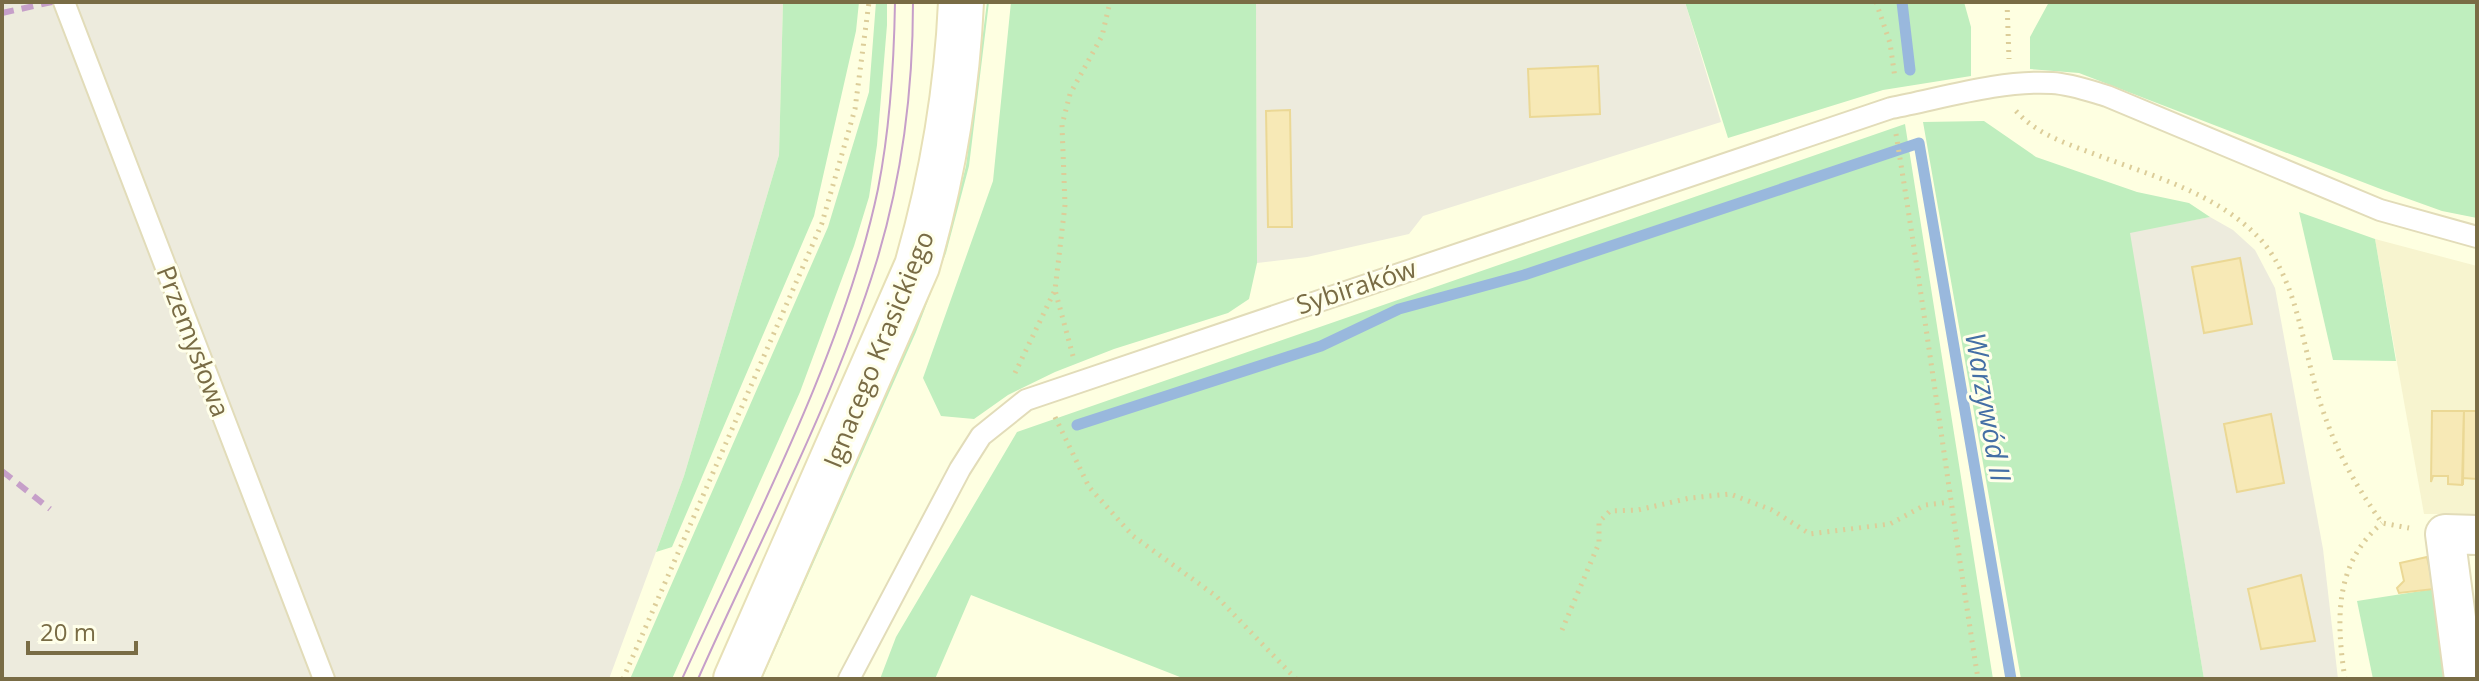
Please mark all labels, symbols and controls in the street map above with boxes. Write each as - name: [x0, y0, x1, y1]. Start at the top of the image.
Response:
- street label: Ignacego Krasickiego: [814, 225, 942, 473]
- street label: Sybiraków: [1291, 250, 1421, 322]
- street label: Przemysłowa: [149, 260, 239, 422]
- water label: Warzywód II: [1957, 330, 2021, 485]
- scale bar: [28, 605, 136, 655]
- text: 20 m: [40, 615, 96, 648]

